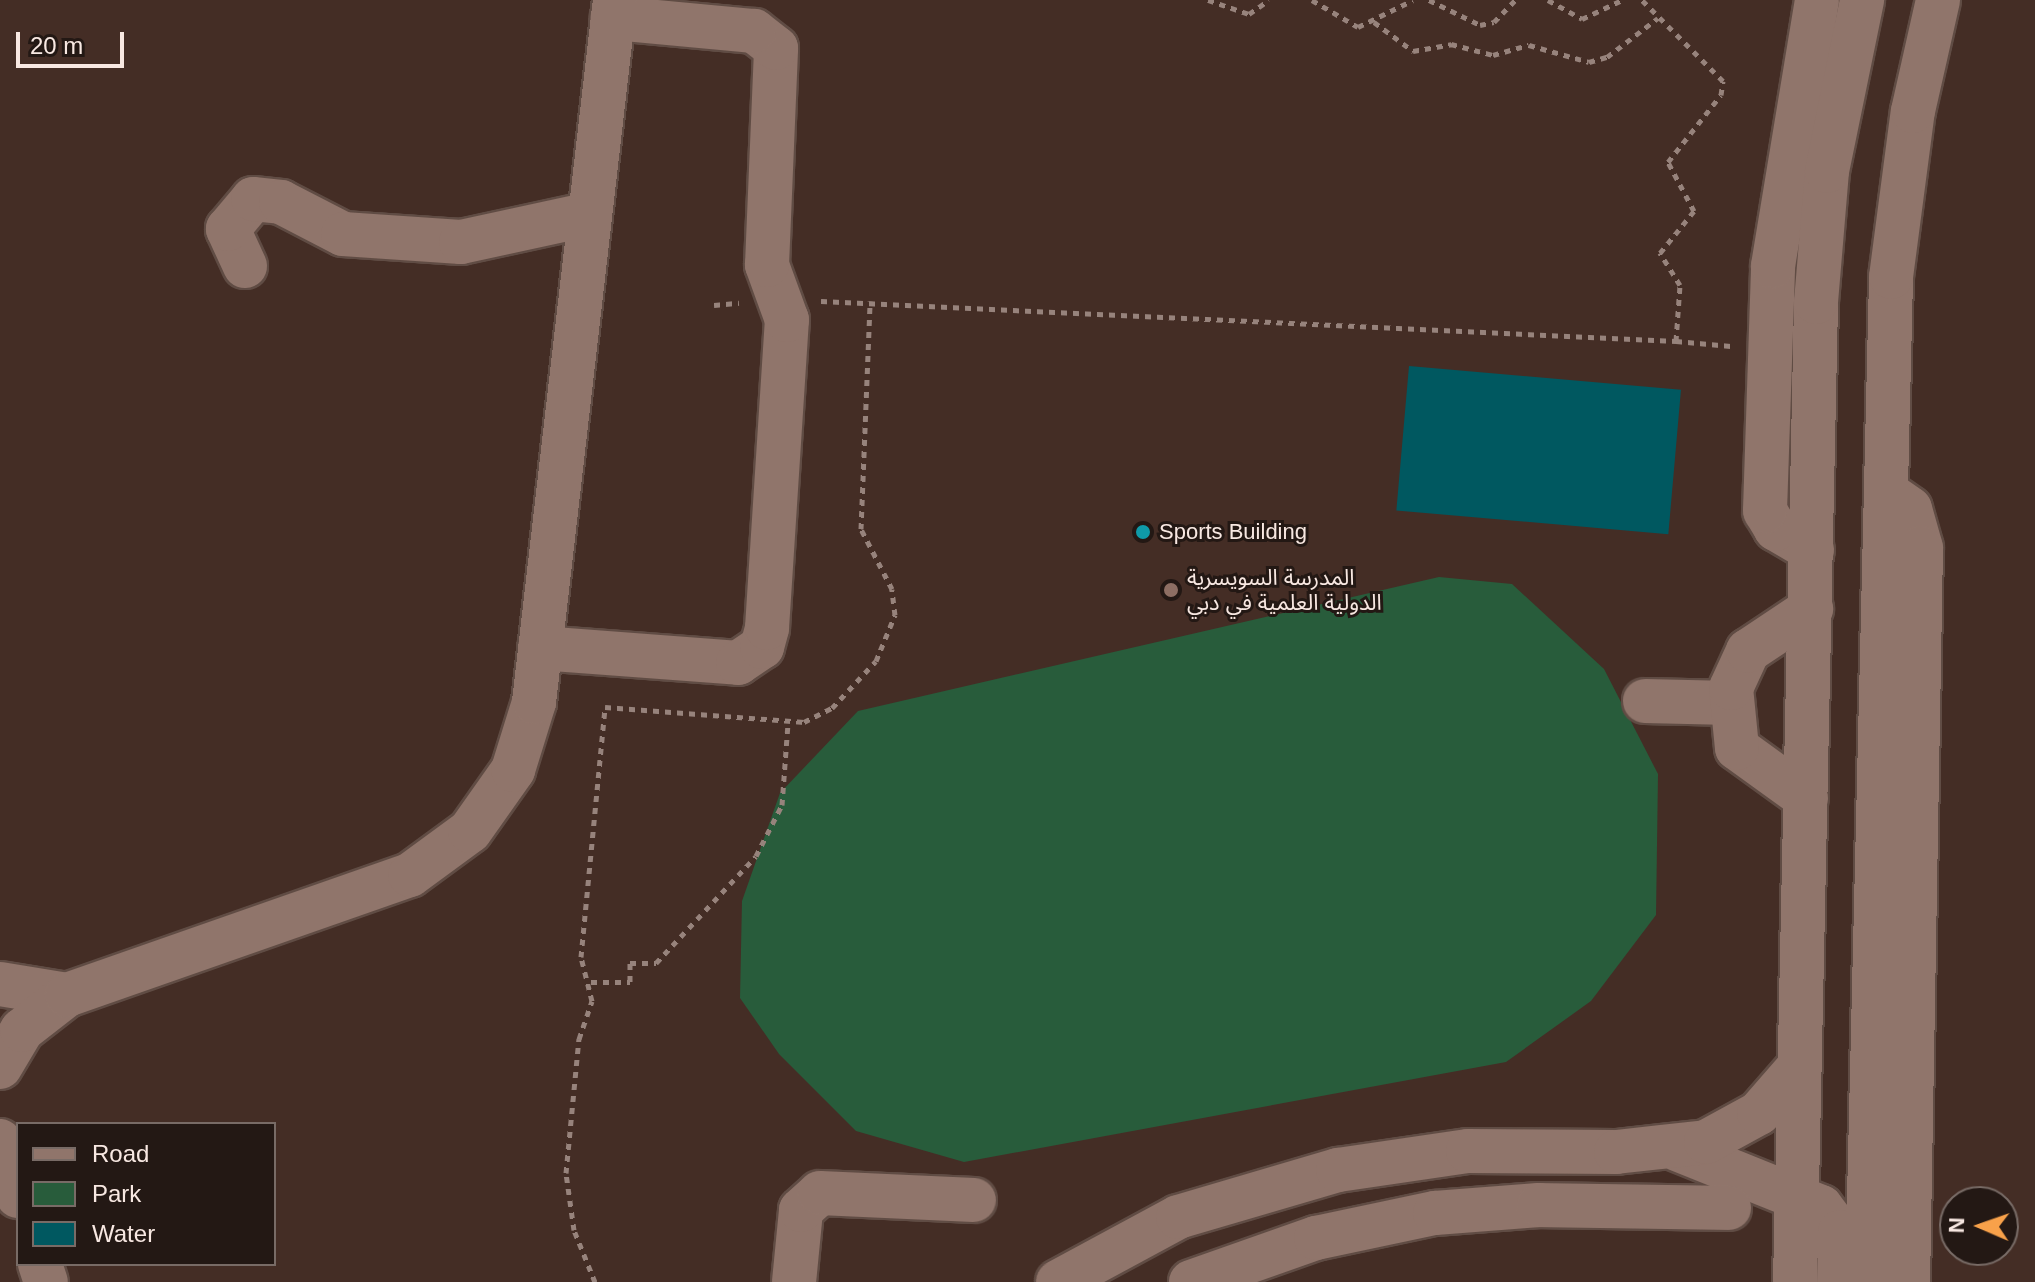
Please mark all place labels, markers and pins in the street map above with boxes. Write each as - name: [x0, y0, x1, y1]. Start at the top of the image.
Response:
- place label: Sports Building: [1159, 519, 1307, 545]
- marker: Sports Building: [1134, 523, 1152, 541]
- place label: المدرسة السويسرية الدولية العلمية في دبي: [1187, 564, 1382, 616]
- marker: المدرسة السويسرية الدولية العلمية في دبي: [1162, 581, 1180, 599]

